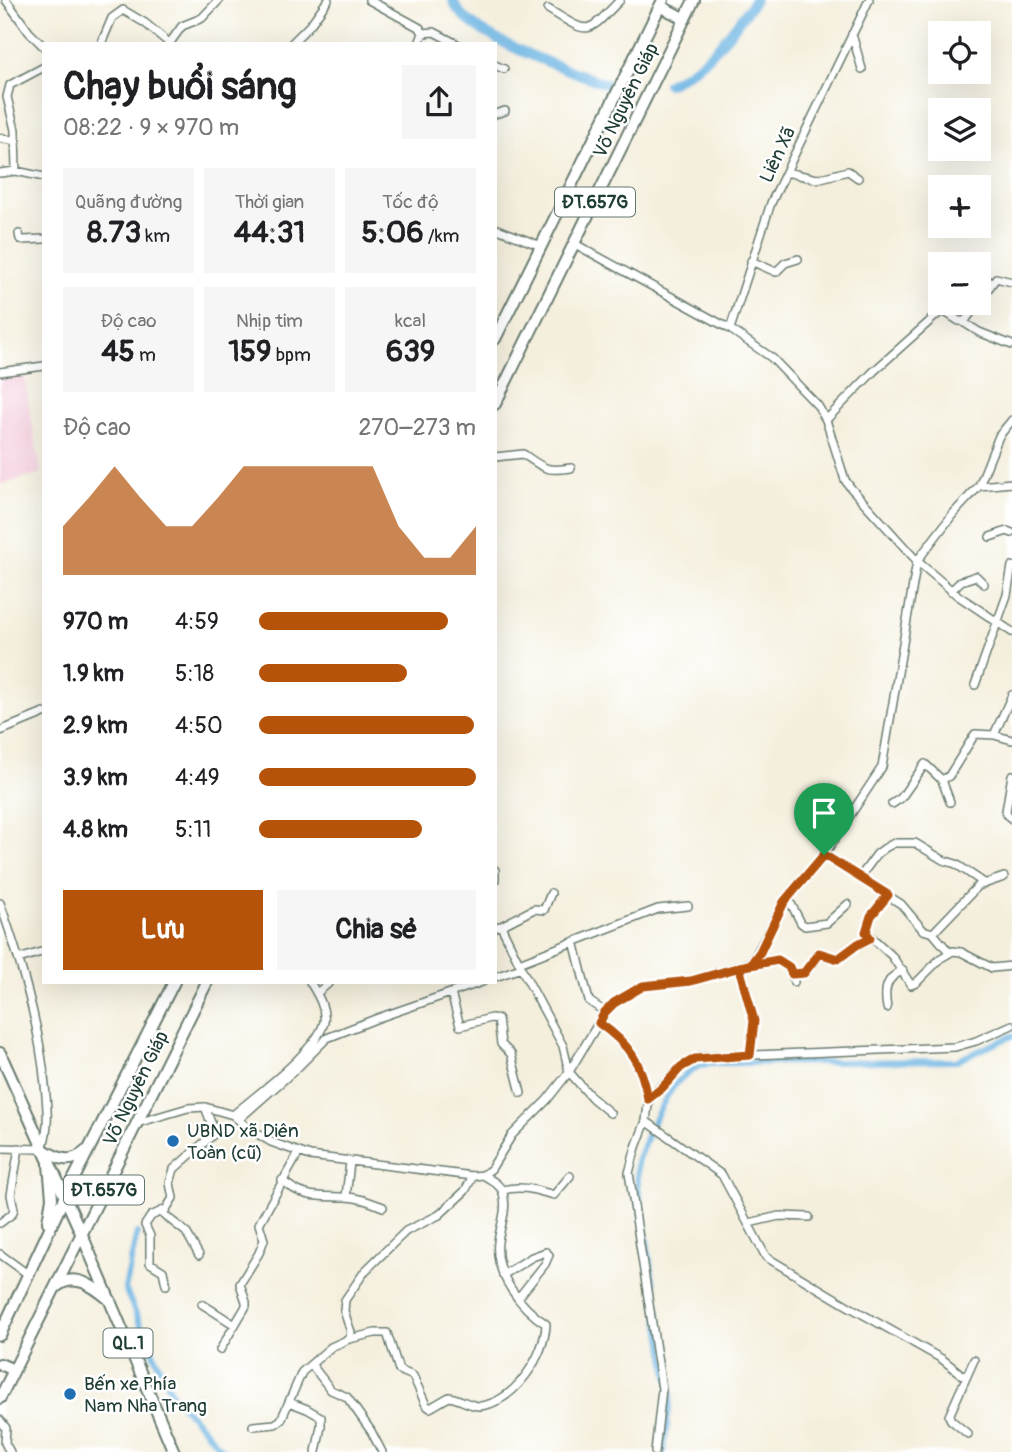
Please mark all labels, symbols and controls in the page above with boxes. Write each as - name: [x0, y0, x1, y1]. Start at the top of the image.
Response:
- map controls: [928, 21, 991, 315]
- button: locate: [928, 21, 991, 84]
- street label: Võ Nguyên Giáp: [588, 39, 664, 162]
- text: Chạy buổi sáng: [63, 63, 297, 111]
- button: share: [402, 65, 476, 139]
- button: layers: [928, 98, 991, 161]
- text: 08:22 · 9 × 970 m: [63, 113, 239, 142]
- street label: Liên Xã: [754, 122, 801, 187]
- button: +: [928, 175, 991, 238]
- road number: ĐT.657G: [555, 188, 635, 216]
- text: Quãng đường: [75, 190, 182, 214]
- text: Thời gian: [235, 190, 304, 214]
- text: Tốc độ: [382, 190, 439, 214]
- text: 8.73: [87, 214, 141, 251]
- text: 44:31: [234, 214, 305, 251]
- text: 5:06: [362, 214, 424, 251]
- text: km: [141, 224, 170, 248]
- text: /km: [424, 224, 459, 248]
- button: −: [928, 252, 991, 315]
- text: Độ cao: [101, 309, 156, 333]
- text: Nhịp tim: [236, 309, 303, 333]
- text: kcal: [395, 309, 426, 333]
- text: 45: [101, 333, 135, 370]
- text: 159: [228, 333, 272, 370]
- text: 639: [386, 333, 435, 370]
- text: m: [135, 343, 156, 367]
- text: bpm: [272, 343, 311, 367]
- text: Độ cao: [63, 413, 131, 442]
- text: 270–273 m: [358, 413, 476, 442]
- text: 970 m: [63, 607, 128, 636]
- text: 4:59: [175, 607, 219, 636]
- text: 1.9 km: [63, 659, 124, 688]
- text: 5:18: [175, 659, 214, 688]
- text: 2.9 km: [63, 711, 128, 740]
- text: 4:50: [175, 711, 223, 740]
- text: 3.9 km: [63, 763, 128, 792]
- text: 4:49: [175, 763, 220, 792]
- pin: [794, 783, 854, 855]
- icon: arrive: [805, 794, 843, 832]
- text: 4.8 km: [63, 815, 128, 844]
- text: 5:11: [175, 815, 212, 844]
- button: Lưu: [63, 890, 263, 970]
- button: Chia sẻ: [277, 890, 476, 970]
- street label: Võ Nguyên Giáp: [98, 1027, 174, 1150]
- place label: UBND xã Diên Toàn (cũ): [187, 1119, 299, 1165]
- marker: UBND xã Diên Toàn (cũ): [165, 1133, 181, 1149]
- road number: ĐT.657G: [64, 1176, 144, 1204]
- road number: QL.1: [104, 1328, 152, 1358]
- place label: Bến xe Phía Nam Nha Trang: [84, 1372, 207, 1418]
- marker: Bến xe Phía Nam Nha Trang: [62, 1386, 78, 1402]

